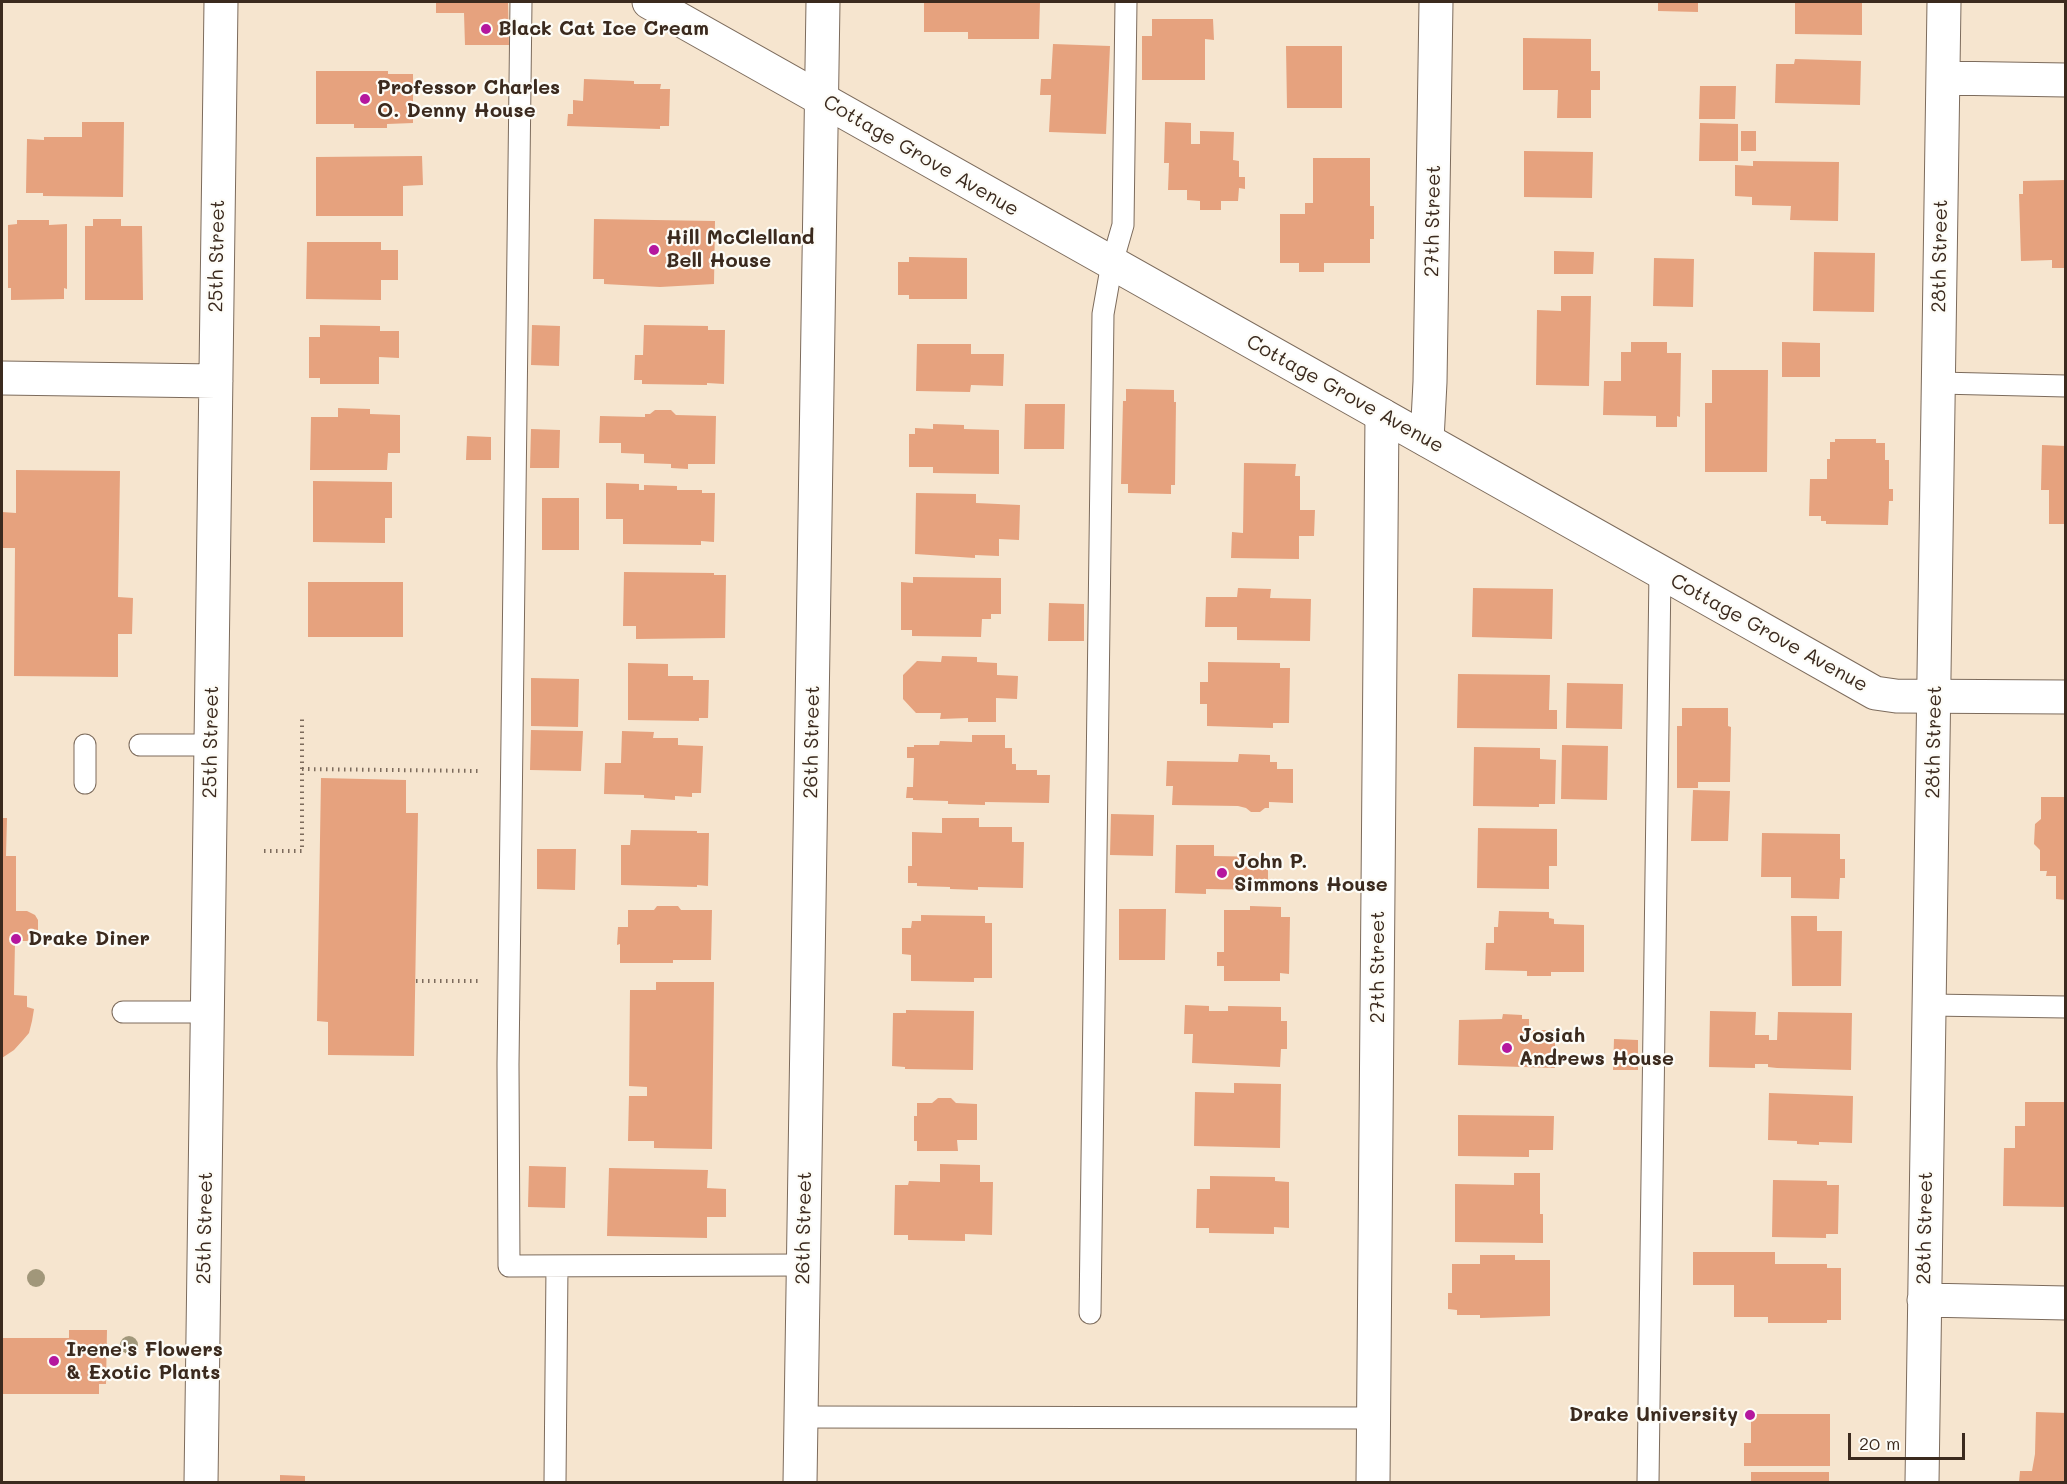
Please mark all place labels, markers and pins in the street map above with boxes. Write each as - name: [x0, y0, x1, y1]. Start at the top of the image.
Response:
- place label: Black Cat Ice Cream: [498, 17, 709, 41]
- marker: Black Cat Ice Cream: [479, 22, 493, 36]
- place label: Professor Charles O. Denny House: [377, 76, 560, 123]
- marker: Professor Charles O. Denny House: [358, 92, 372, 106]
- place label: Hill McClelland Bell House: [666, 226, 814, 273]
- marker: Hill McClelland Bell House: [647, 243, 661, 257]
- place label: John P. Simmons House: [1234, 850, 1388, 897]
- marker: John P. Simmons House: [1215, 866, 1229, 880]
- place label: Drake Diner: [28, 927, 150, 951]
- marker: Drake Diner: [9, 932, 23, 946]
- place label: Josiah Andrews House: [1519, 1024, 1674, 1071]
- marker: Josiah Andrews House: [1500, 1041, 1514, 1055]
- place label: Irene's Flowers & Exotic Plants: [66, 1338, 223, 1385]
- marker: Irene's Flowers & Exotic Plants: [47, 1354, 61, 1368]
- place label: Drake University: [1569, 1403, 1738, 1427]
- marker: Drake University: [1743, 1408, 1757, 1422]

